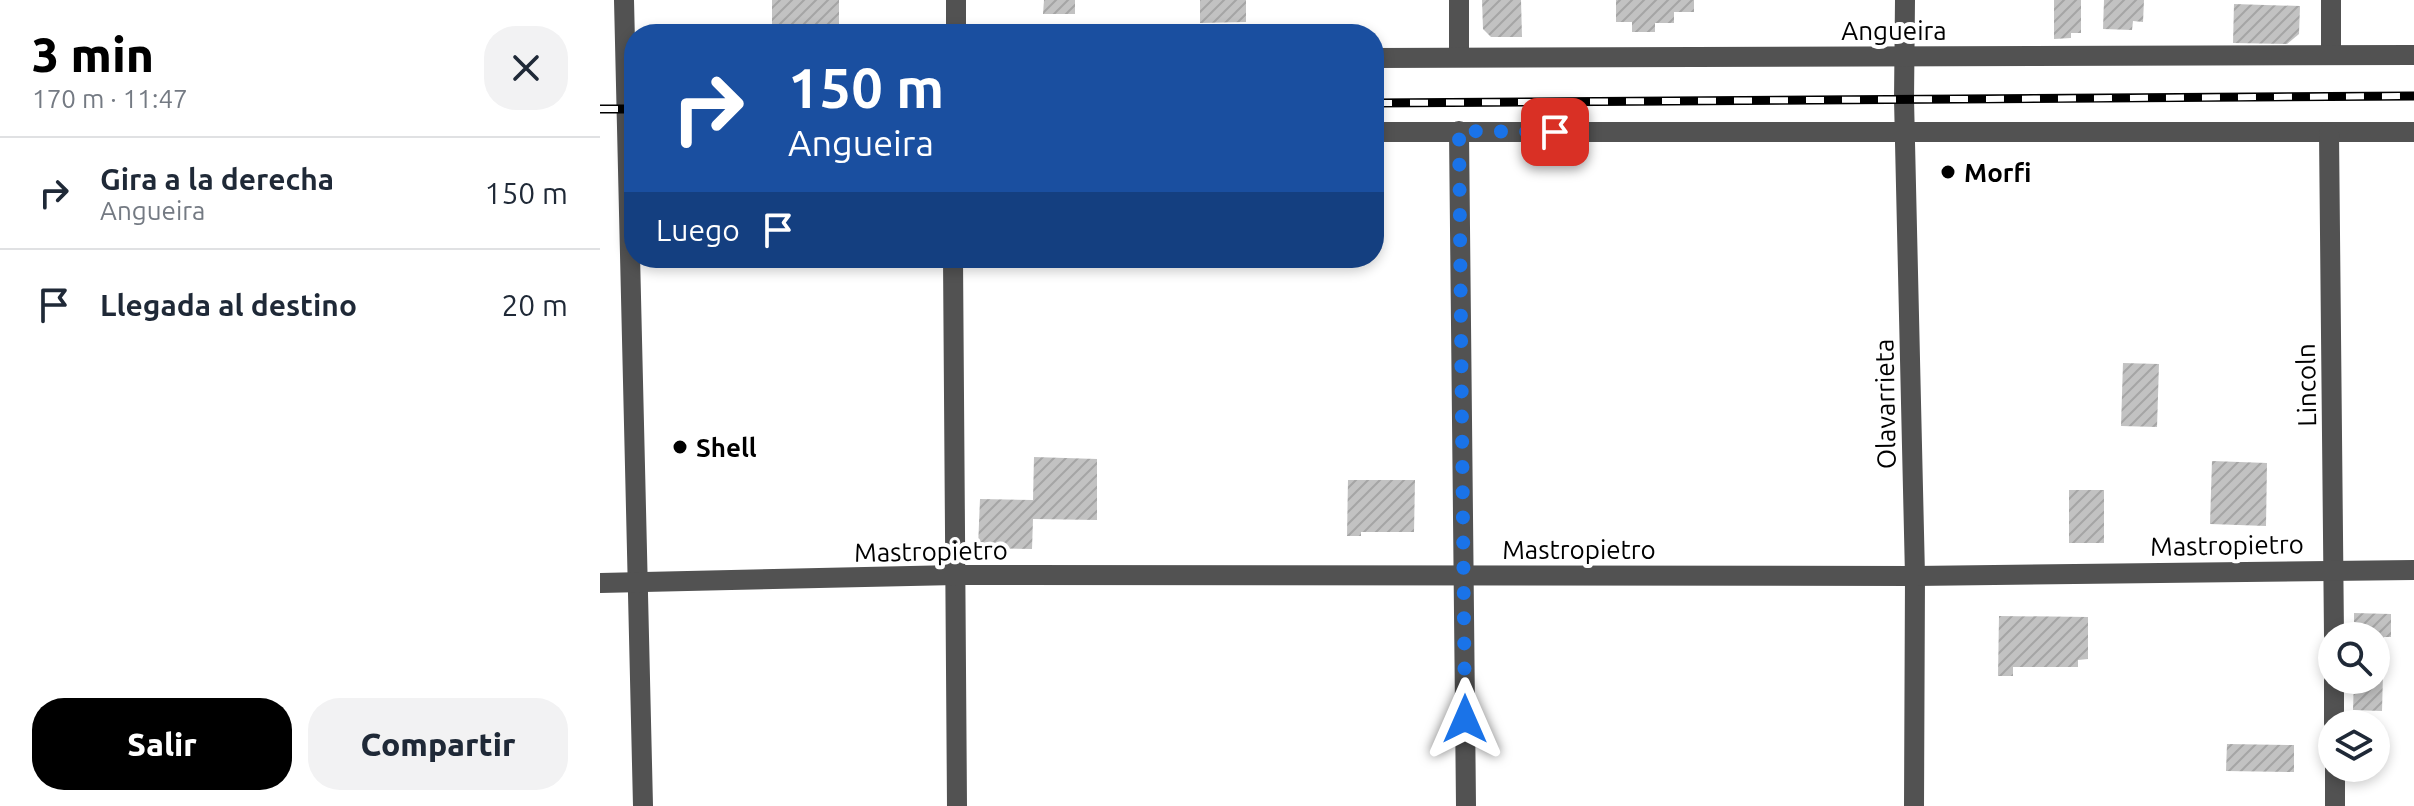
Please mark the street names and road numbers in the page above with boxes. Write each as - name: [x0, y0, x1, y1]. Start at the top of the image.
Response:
- street label: Angueira: [1841, 16, 1947, 45]
- street label: Olavarrieta: [1869, 339, 1901, 469]
- street label: Lincoln: [2291, 343, 2321, 427]
- street label: Mastropietro: [2150, 529, 2304, 561]
- street label: Mastropietro: [854, 535, 1008, 567]
- street label: Mastropietro: [1502, 535, 1656, 564]

